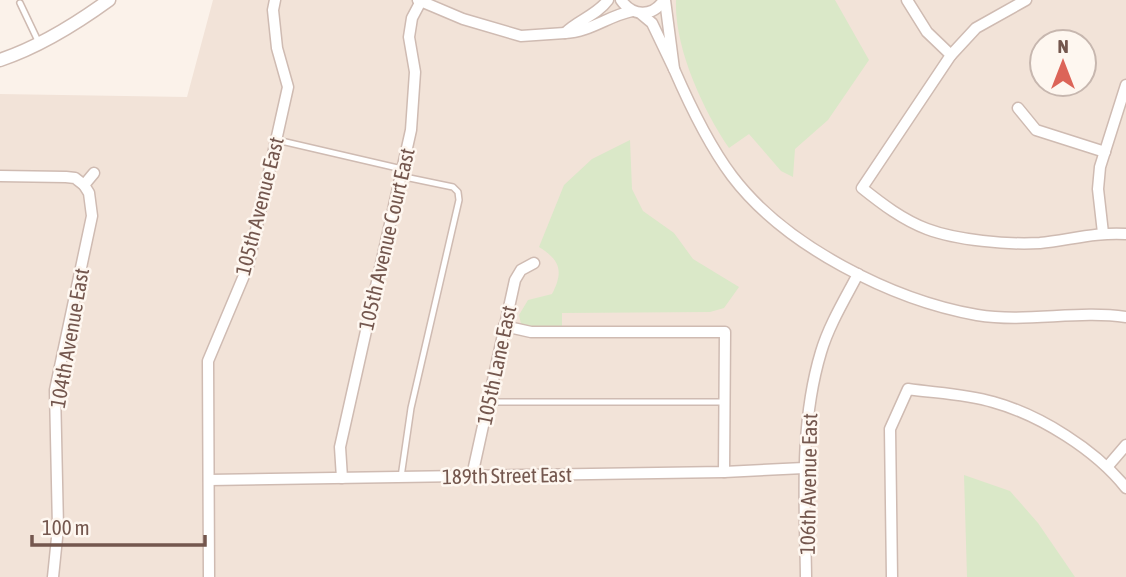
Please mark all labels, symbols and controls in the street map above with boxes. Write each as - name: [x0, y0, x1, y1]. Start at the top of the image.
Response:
- north arrow: [1028, 28, 1098, 98]
- text: N: [1057, 35, 1069, 57]
- street label: 105th Avenue East: [230, 134, 288, 278]
- street label: 105th Avenue Court East: [353, 146, 419, 332]
- street label: 104th Avenue East: [45, 266, 93, 410]
- street label: 105th Lane East: [472, 303, 520, 427]
- street label: 106th Avenue East: [795, 413, 821, 555]
- street label: 189th Street East: [442, 462, 572, 488]
- scale bar: [32, 504, 205, 548]
- text: 100 m: [42, 515, 90, 539]

